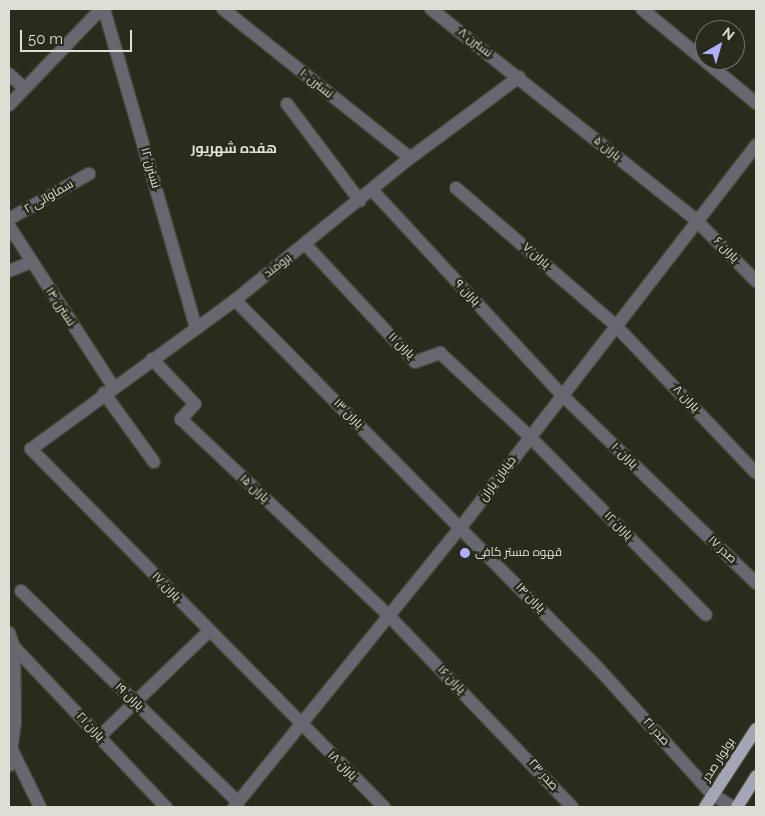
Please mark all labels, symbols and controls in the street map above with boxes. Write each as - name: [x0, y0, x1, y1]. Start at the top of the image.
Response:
- scale bar: [22, 20, 135, 52]
- north arrow: [695, 20, 745, 70]
- text: N: [719, 24, 738, 44]
- street label: نسترن ۸: [455, 25, 495, 61]
- text: 50 m: [28, 30, 63, 48]
- street label: نسترن ۱۰: [297, 66, 335, 102]
- street label: یاران ۵: [591, 134, 623, 164]
- district label: هفده شهریور: [191, 140, 277, 156]
- street label: نسترن ۱۲: [137, 146, 163, 190]
- street label: سماواتی ۲: [22, 177, 76, 217]
- street label: یاران ۶: [710, 234, 742, 266]
- street label: یاران ۷: [519, 240, 553, 272]
- street label: برومند: [261, 251, 295, 281]
- street label: یاران ۹: [451, 277, 483, 309]
- street label: نسترن ۱۴: [42, 285, 78, 329]
- street label: یاران ۱۱: [385, 330, 417, 362]
- street label: یاران ۸: [670, 383, 702, 415]
- street label: یاران ۱۳: [330, 396, 366, 432]
- street label: یاران ۱۰: [608, 440, 640, 472]
- street label: خیابان یاران: [476, 454, 520, 504]
- street label: یاران ۱۵: [236, 472, 272, 506]
- street label: یاران ۱۲: [601, 509, 635, 543]
- street label: صدر ۱۷: [705, 533, 739, 567]
- place label: قهوه مستر کافی: [475, 546, 562, 560]
- marker: قهوه مستر کافی: [459, 547, 471, 559]
- street label: یاران ۱۷: [149, 569, 183, 605]
- street label: یاران ۱۴: [512, 580, 548, 616]
- street label: یاران ۱۶: [434, 663, 468, 697]
- street label: یاران ۱۹: [112, 680, 146, 714]
- street label: یاران ۲۱: [73, 710, 107, 744]
- street label: صدر ۲۱: [640, 715, 672, 749]
- street label: بولوار صدر: [700, 735, 738, 785]
- street label: یاران ۱۸: [324, 748, 360, 784]
- street label: صدر ۲۳: [525, 756, 561, 794]

